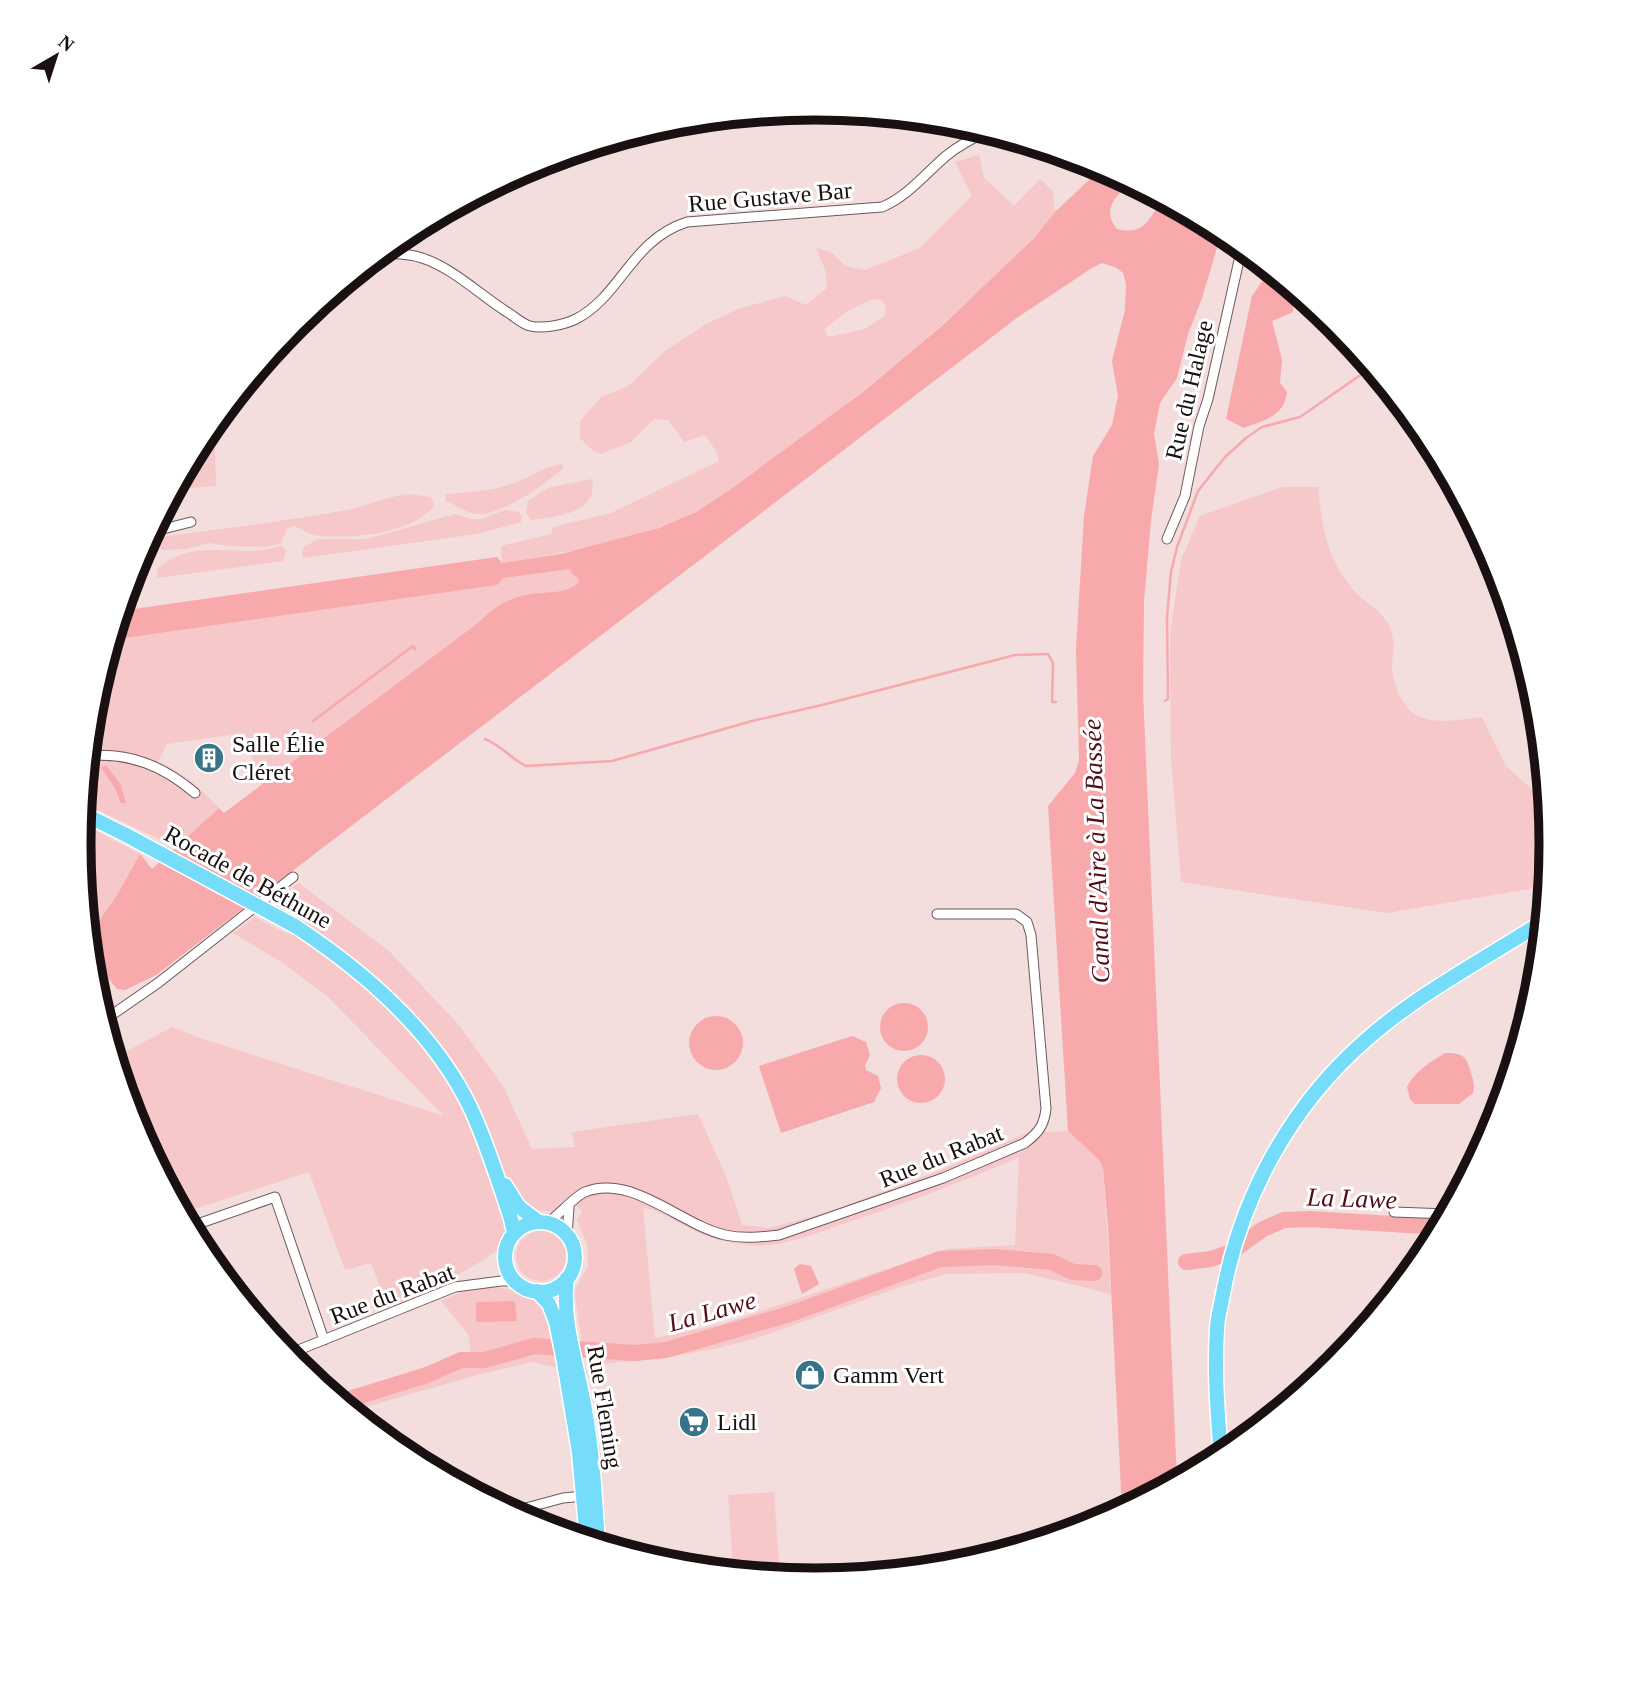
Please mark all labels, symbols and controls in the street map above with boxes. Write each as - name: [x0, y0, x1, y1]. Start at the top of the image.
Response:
- north arrow: [21, 21, 91, 91]
- text: N: [54, 31, 79, 56]
- street label: Rue Gustave Bar: [687, 177, 853, 217]
- street label: Rue du Halage: [1160, 318, 1218, 462]
- water label: Canal d'Aire à La Bassée: [1077, 718, 1116, 984]
- place label: Salle Élie Cléret: [232, 731, 325, 785]
- building icon: Salle Élie Cléret: [192, 741, 226, 775]
- street label: Rocade de Béthune: [160, 820, 336, 934]
- street label: Rue du Rabat: [876, 1119, 1007, 1193]
- water label: La Lawe: [1305, 1182, 1398, 1215]
- street label: Rue du Rabat: [326, 1258, 458, 1330]
- water label: La Lawe: [664, 1285, 760, 1338]
- street label: Rue Fleming: [582, 1343, 628, 1471]
- shop icon: Gamm Vert: [793, 1358, 827, 1392]
- place label: Gamm Vert: [833, 1362, 944, 1388]
- supermarket icon: Lidl: [677, 1405, 711, 1439]
- place label: Lidl: [717, 1409, 757, 1435]

